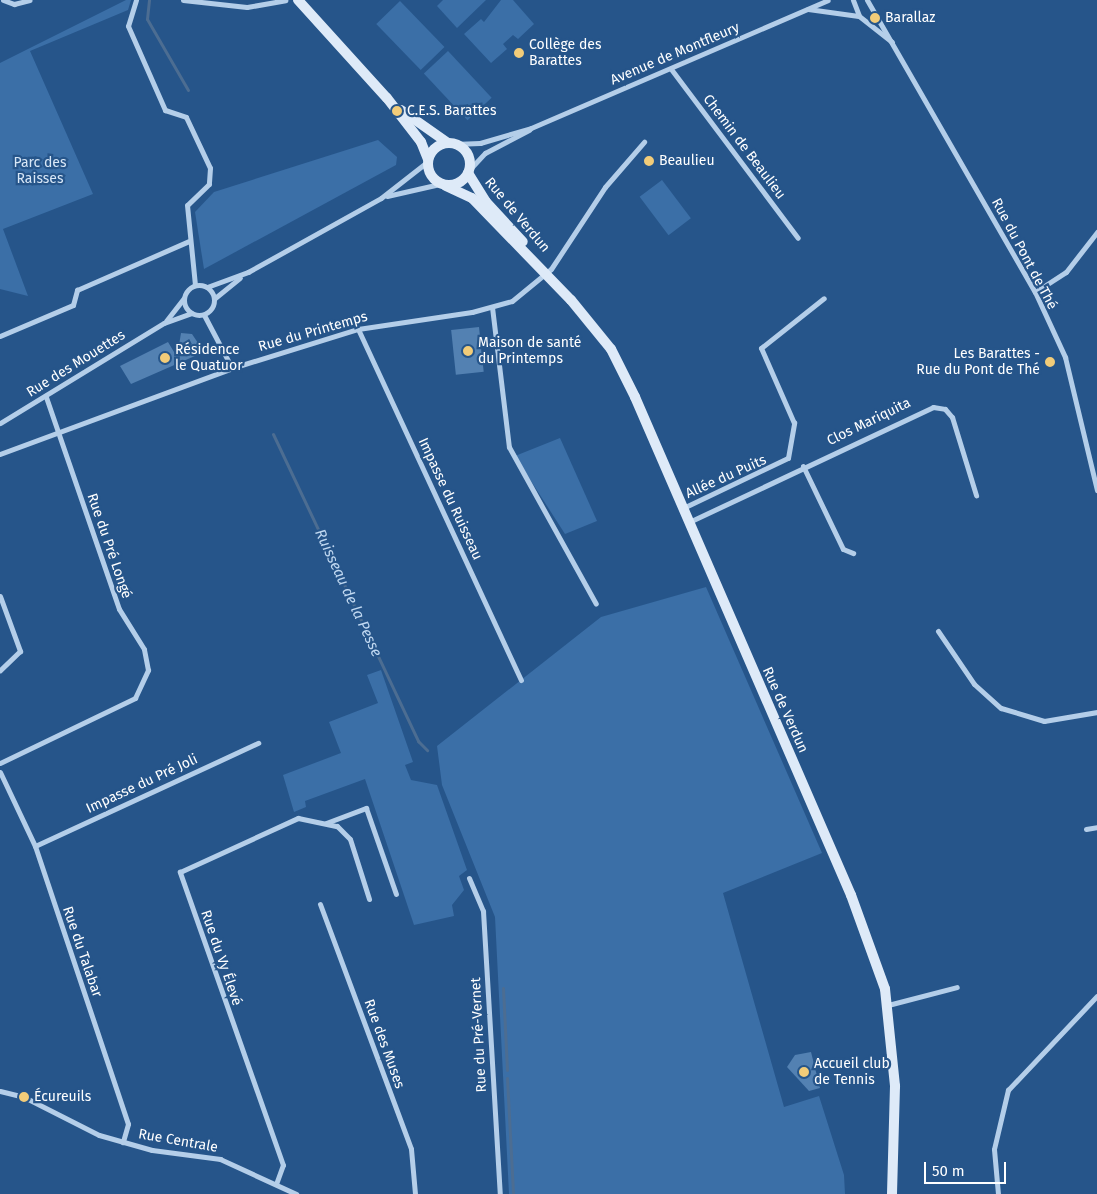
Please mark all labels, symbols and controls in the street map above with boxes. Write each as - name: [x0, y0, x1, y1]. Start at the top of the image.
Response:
- place label: Barallaz: [885, 10, 935, 26]
- marker: Barallaz: [869, 12, 881, 24]
- street label: Avenue de Montfleury: [608, 19, 742, 89]
- place label: Collège des Barattes: [529, 37, 601, 70]
- marker: Collège des Barattes: [513, 47, 525, 59]
- street label: Chemin de Beaulieu: [699, 91, 789, 203]
- place label: C.E.S. Barattes: [407, 103, 496, 119]
- marker: C.E.S. Barattes: [391, 105, 403, 117]
- place label: Beaulieu: [659, 153, 715, 169]
- park label: Parc des Raisses: [14, 155, 66, 188]
- marker: Beaulieu: [643, 155, 655, 167]
- street label: Rue de Verdun: [481, 174, 553, 256]
- street label: Rue du Pont de Thé: [988, 195, 1060, 313]
- street label: Rue du Printemps: [256, 308, 370, 356]
- street label: Rue des Mouettes: [24, 327, 128, 401]
- place label: Maison de santé du Printemps: [478, 335, 581, 368]
- place label: Résidence le Quatuor: [175, 342, 243, 374]
- marker: Maison de santé du Printemps: [462, 345, 474, 357]
- place label: Les Barattes - Rue du Pont de Thé: [916, 346, 1040, 378]
- marker: Résidence le Quatuor: [159, 352, 171, 364]
- marker: Les Barattes - Rue du Pont de Thé: [1044, 356, 1056, 368]
- street label: Clos Mariquita: [824, 394, 914, 450]
- street label: Impasse du Ruisseau: [414, 435, 486, 563]
- street label: Allée du Puits: [683, 452, 769, 502]
- street label: Rue du Pré Longé: [83, 491, 135, 601]
- water label: Ruisseau de la Pesse: [311, 526, 385, 660]
- street label: Rue de Verdun: [759, 664, 811, 756]
- street label: Impasse du Pré Joli: [84, 751, 200, 817]
- street label: Rue du Talabar: [59, 904, 105, 1000]
- street label: Rue du Vy Élevé: [197, 908, 245, 1008]
- street label: Rue du Pré-Vernet: [468, 977, 490, 1093]
- street label: Rue des Muses: [360, 997, 408, 1091]
- place label: Accueil club de Tennis: [814, 1056, 890, 1088]
- marker: Accueil club de Tennis: [798, 1066, 810, 1078]
- place label: Écureuils: [34, 1089, 91, 1105]
- marker: Écureuils: [18, 1091, 30, 1103]
- street label: Rue Centrale: [137, 1126, 219, 1156]
- scale bar: [927, 1152, 1010, 1184]
- text: 50 m: [932, 1162, 965, 1180]

